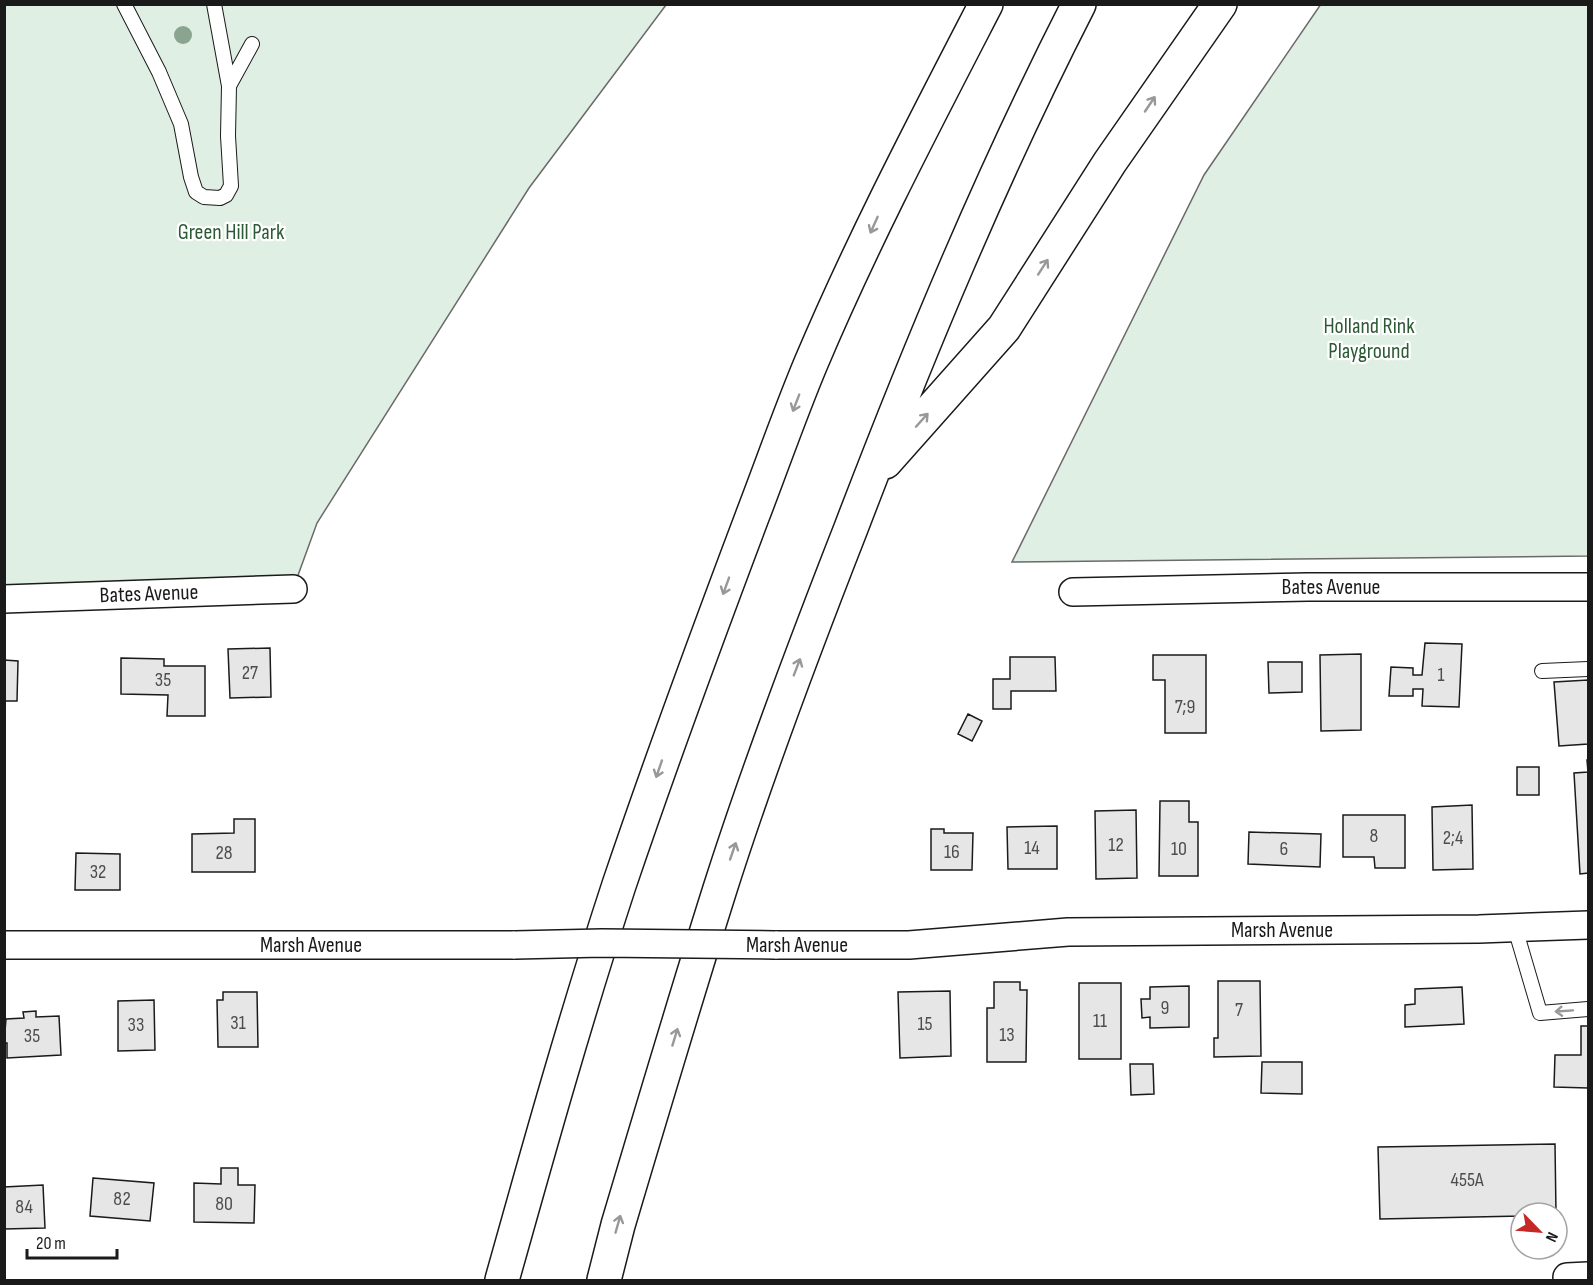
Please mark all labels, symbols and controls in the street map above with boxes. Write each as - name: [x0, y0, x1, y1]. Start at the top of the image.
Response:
- one-way arrow: [1144, 96, 1156, 113]
- one-way arrow: [868, 215, 879, 233]
- park label: Green Hill Park: [178, 219, 285, 246]
- one-way arrow: [1037, 259, 1049, 276]
- park label: Holland Rink Playground: [1323, 313, 1415, 365]
- one-way arrow: [789, 394, 800, 412]
- one-way arrow: [915, 412, 929, 427]
- street label: Bates Avenue: [1282, 574, 1380, 601]
- one-way arrow: [720, 576, 731, 594]
- street label: Bates Avenue: [99, 579, 199, 609]
- one-way arrow: [792, 658, 803, 677]
- house number: 27: [242, 661, 258, 685]
- house number: 1: [1438, 663, 1445, 687]
- house number: 35: [155, 668, 171, 692]
- house number: 7;9: [1175, 695, 1195, 719]
- one-way arrow: [653, 759, 664, 778]
- house number: 8: [1370, 824, 1378, 848]
- house number: 2;4: [1443, 826, 1463, 850]
- house number: 12: [1108, 833, 1124, 857]
- house number: 14: [1024, 836, 1040, 860]
- house number: 10: [1171, 837, 1187, 861]
- house number: 6: [1280, 837, 1288, 861]
- house number: 16: [944, 840, 960, 864]
- house number: 28: [216, 841, 233, 865]
- one-way arrow: [728, 842, 739, 861]
- house number: 32: [90, 860, 106, 884]
- street label: Marsh Avenue: [1231, 917, 1333, 944]
- street label: Marsh Avenue: [260, 932, 362, 959]
- street label: Marsh Avenue: [746, 932, 848, 959]
- house number: 9: [1161, 996, 1169, 1020]
- house number: 7: [1235, 998, 1243, 1022]
- one-way arrow: [1555, 1006, 1575, 1017]
- house number: 11: [1093, 1009, 1107, 1033]
- house number: 31: [230, 1011, 246, 1035]
- house number: 15: [917, 1012, 933, 1036]
- house number: 33: [128, 1013, 144, 1037]
- house number: 13: [999, 1023, 1015, 1047]
- house number: 35: [24, 1024, 40, 1048]
- one-way arrow: [670, 1028, 681, 1047]
- house number: 455A: [1450, 1168, 1484, 1192]
- house number: 82: [113, 1187, 131, 1211]
- house number: 80: [215, 1192, 233, 1216]
- house number: 84: [15, 1195, 33, 1219]
- north arrow: [1509, 1201, 1569, 1261]
- one-way arrow: [613, 1215, 625, 1234]
- scale bar: [27, 1222, 117, 1260]
- text: N: [1541, 1229, 1562, 1245]
- text: 20 m: [36, 1233, 66, 1254]

